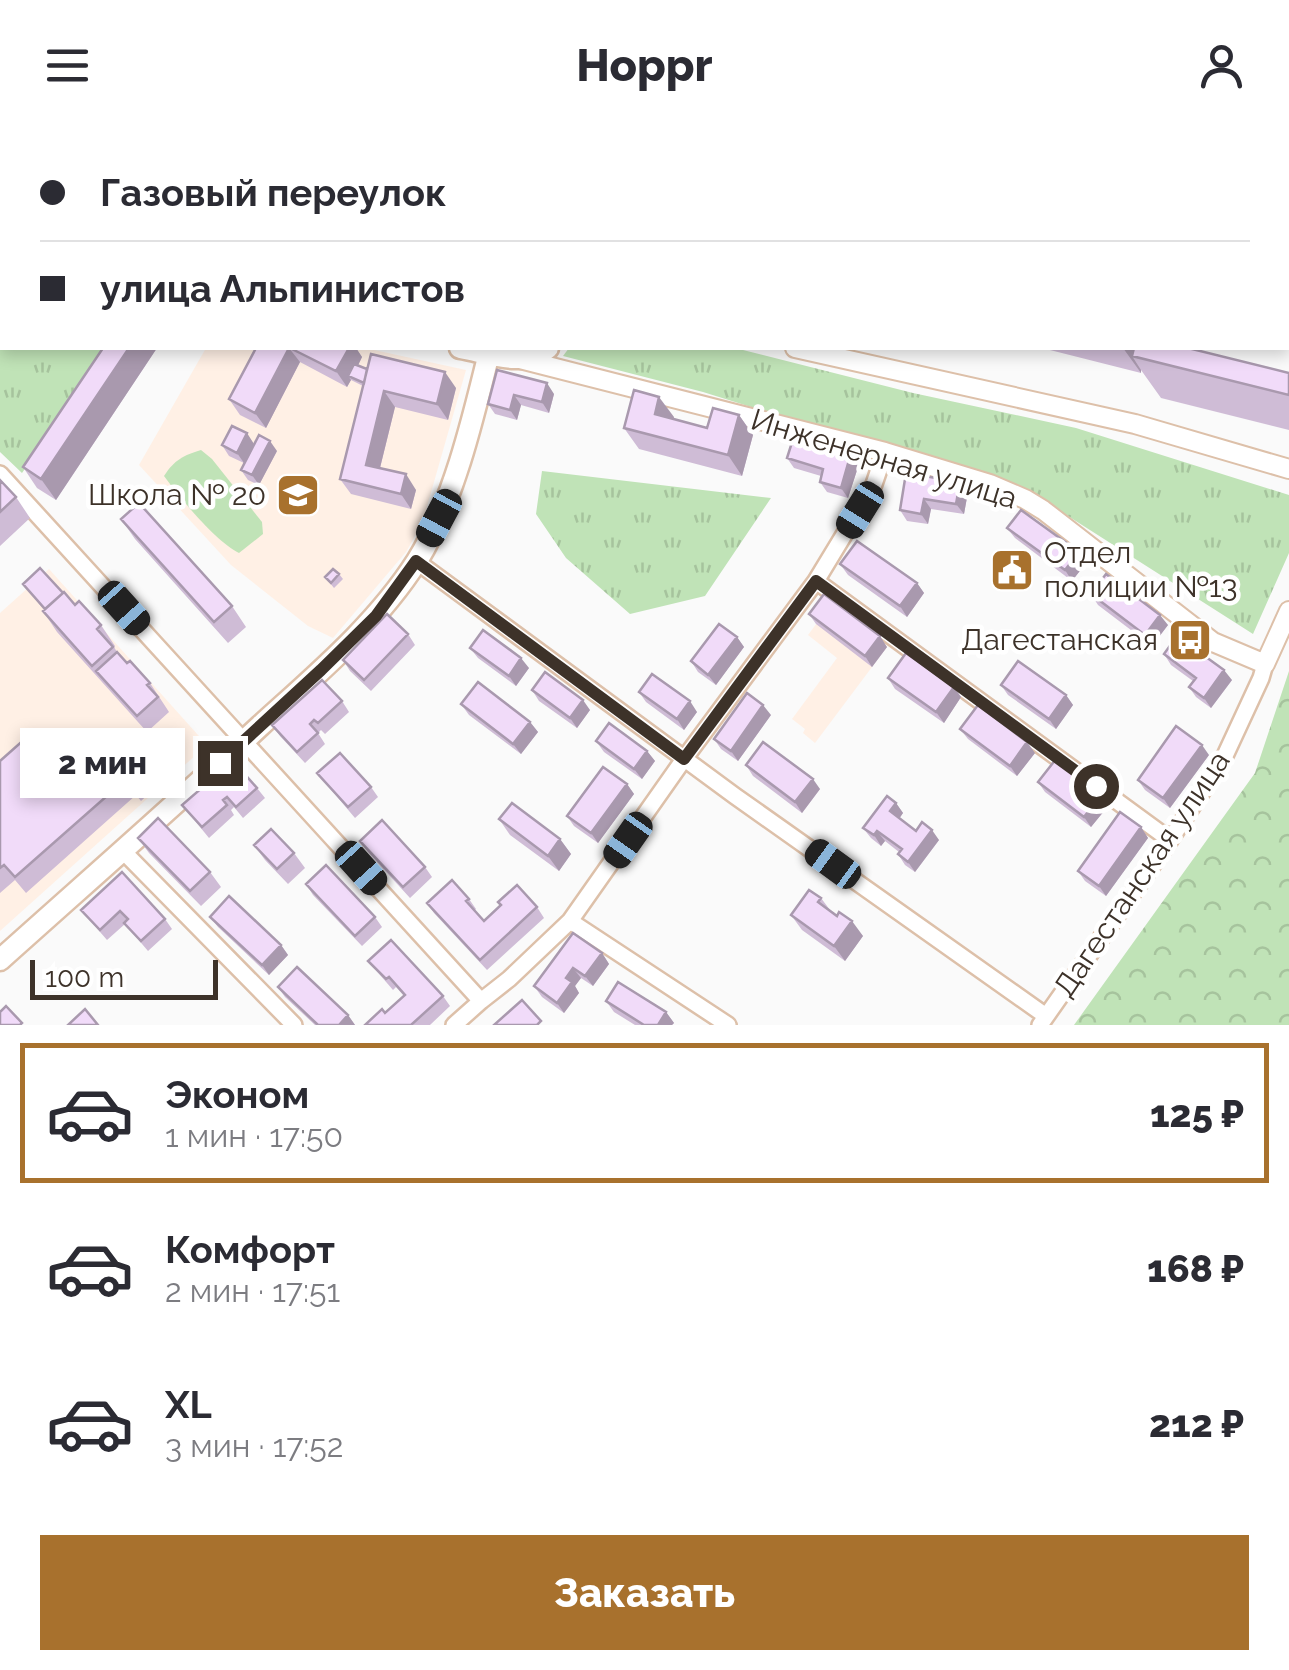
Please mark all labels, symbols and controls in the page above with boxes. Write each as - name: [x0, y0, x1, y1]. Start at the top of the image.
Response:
- icon: menu: [40, 38, 95, 93]
- icon: person: [1194, 38, 1249, 93]
- text: Hoppr: [576, 39, 713, 92]
- text: Газовый переулок: [100, 170, 447, 215]
- text: улица Альпинистов: [100, 266, 465, 311]
- street label: Инженерная улица: [747, 401, 1021, 516]
- school or university icon: Школа № 20: [275, 472, 321, 518]
- place label: Школа № 20: [88, 477, 266, 512]
- car: [831, 477, 889, 543]
- car: [412, 484, 466, 552]
- place label: Отдел полиции №13: [1044, 535, 1238, 604]
- public building icon: Отдел полиции №13: [989, 547, 1035, 593]
- car: [93, 576, 155, 640]
- bus stop icon: Дагестанская: [1167, 617, 1213, 663]
- place label: Дагестанская: [961, 622, 1158, 657]
- callout: 2 мин: [20, 728, 185, 798]
- route end: [198, 741, 243, 786]
- text: 2 мин: [58, 744, 147, 781]
- street label: Дагестанская улица: [1046, 744, 1237, 1003]
- route start: [1074, 764, 1119, 809]
- car: [599, 807, 657, 873]
- car: [800, 834, 866, 894]
- car: [330, 836, 392, 900]
- scale bar: [30, 955, 218, 1000]
- text: 100 m: [45, 961, 124, 994]
- icon: car: [45, 1068, 135, 1158]
- text: Эконом: [165, 1072, 309, 1117]
- text: 125 ₽: [1150, 1091, 1244, 1136]
- text: 1 мин · 17:50: [165, 1117, 343, 1154]
- icon: car: [45, 1223, 135, 1313]
- text: Комфорт: [165, 1227, 335, 1272]
- text: 168 ₽: [1147, 1246, 1244, 1291]
- text: 2 мин · 17:51: [165, 1272, 340, 1309]
- icon: car: [45, 1378, 135, 1468]
- text: XL: [165, 1382, 212, 1427]
- text: 212 ₽: [1149, 1401, 1244, 1446]
- text: 3 мин · 17:52: [165, 1427, 344, 1464]
- button: Заказать: [40, 1535, 1249, 1650]

